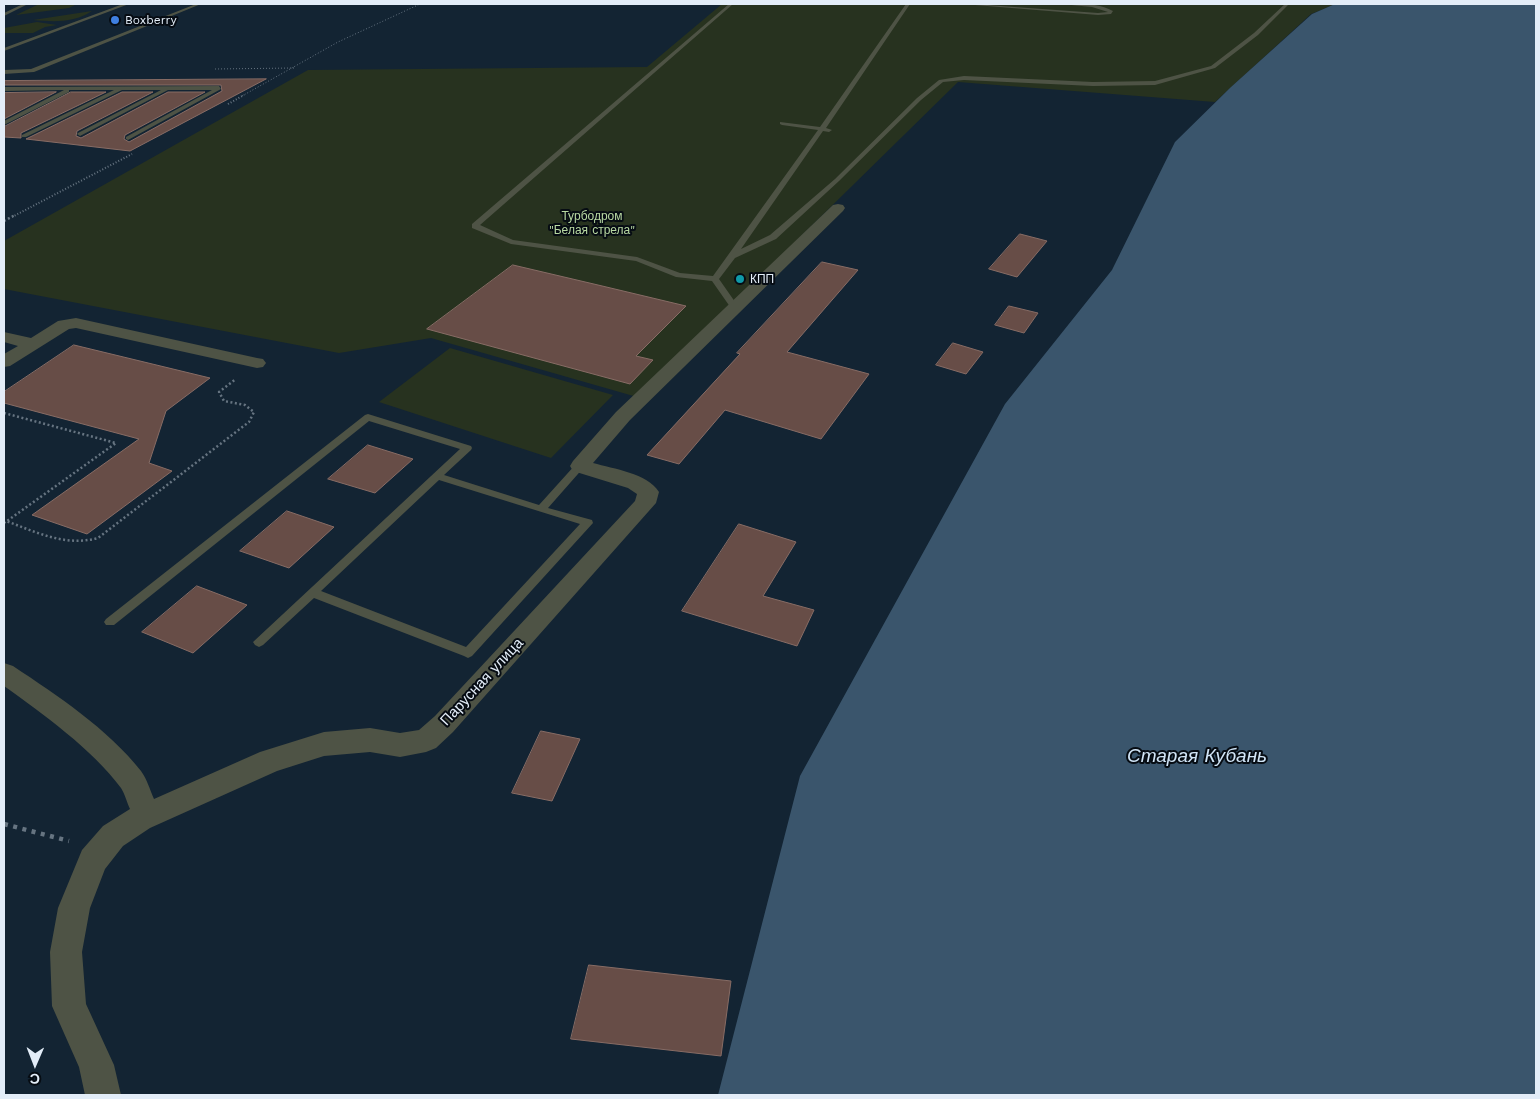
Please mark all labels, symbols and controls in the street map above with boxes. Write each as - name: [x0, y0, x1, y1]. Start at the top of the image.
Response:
- place label: Boxberry: [125, 13, 177, 27]
- marker: Boxberry: [109, 14, 121, 26]
- park label: Турбодром "Белая стрела": [549, 209, 635, 237]
- place label: КПП: [750, 272, 774, 286]
- marker: КПП: [734, 273, 746, 285]
- street label: Парусная улица: [437, 634, 527, 730]
- water label: Старая Кубань: [1127, 745, 1267, 767]
- north arrow: [10, 1039, 60, 1089]
- text: С: [30, 1071, 40, 1087]

